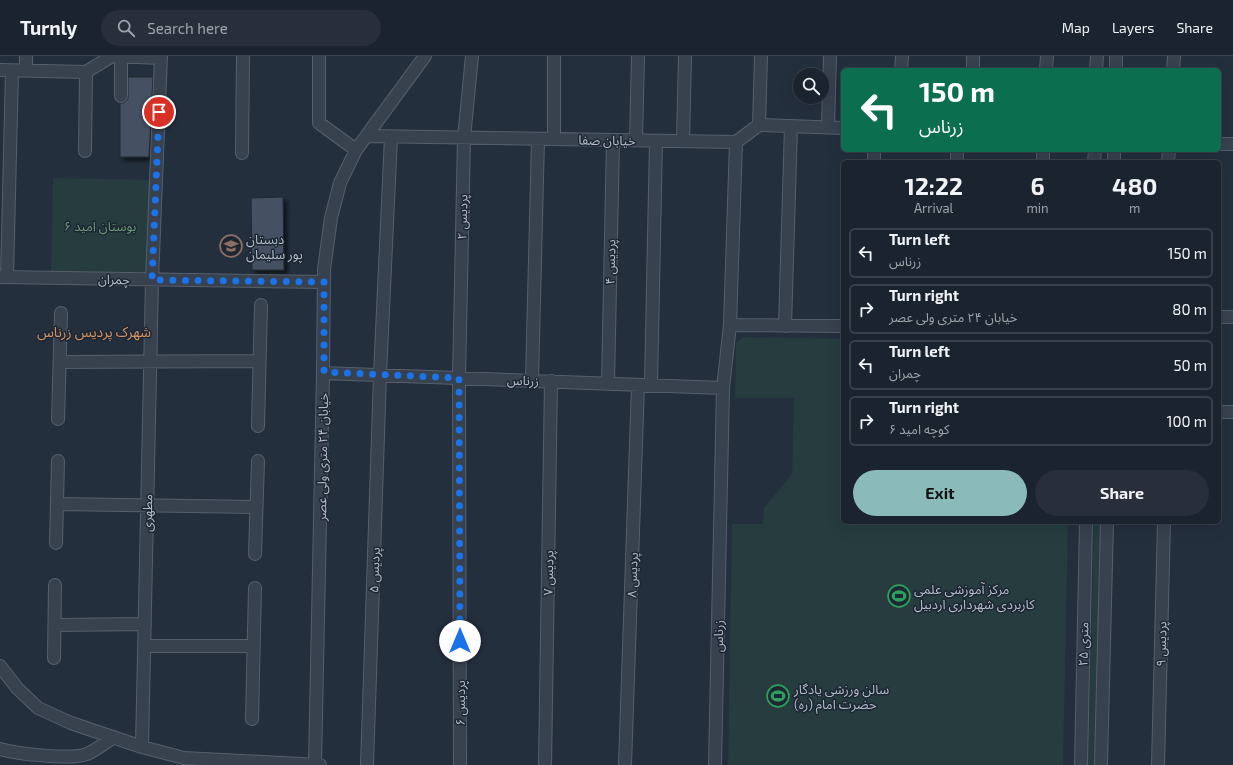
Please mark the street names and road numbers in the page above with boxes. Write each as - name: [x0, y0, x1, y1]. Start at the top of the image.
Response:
- street label: خیابان صفا: [578, 132, 636, 150]
- street label: پردیس ۲: [454, 194, 473, 240]
- street label: پردیس ۴: [602, 239, 621, 285]
- street label: چمران: [98, 271, 130, 289]
- street label: زرناس: [507, 371, 539, 390]
- street label: خیابان ۲۴ متری ولی عصر: [313, 392, 332, 522]
- street label: مطهری: [139, 494, 156, 532]
- street label: پردیس ۵: [365, 547, 385, 593]
- street label: پردیس ۷: [540, 550, 559, 596]
- street label: پردیس ۸: [623, 552, 643, 598]
- street label: زرناس: [710, 620, 727, 652]
- street label: ۲۵ متری: [1075, 621, 1092, 666]
- street label: پردیس ۹: [1153, 621, 1172, 667]
- street label: پردیس ۶: [452, 680, 470, 726]

